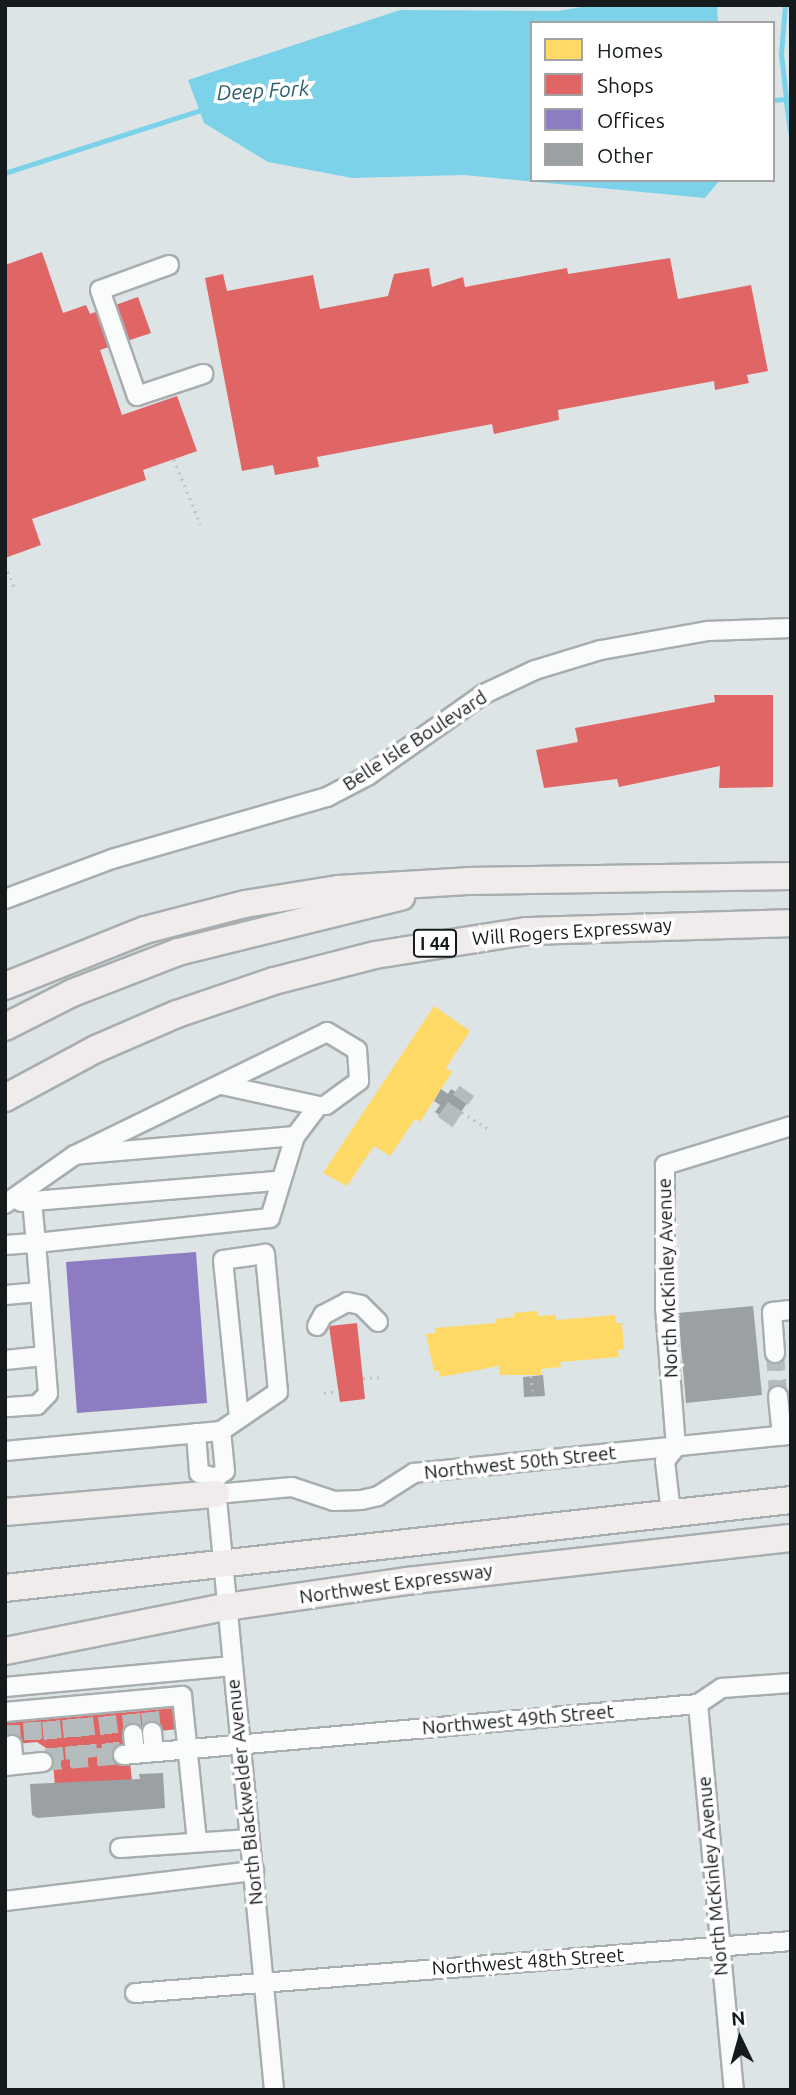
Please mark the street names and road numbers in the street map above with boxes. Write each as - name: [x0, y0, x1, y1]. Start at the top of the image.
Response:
- street label: Belle Isle Boulevard: [339, 686, 491, 796]
- street label: Will Rogers Expressway: [471, 914, 673, 950]
- road number: I 44: [412, 928, 458, 958]
- street label: North McKinley Avenue: [653, 1178, 683, 1378]
- street label: Northwest 50th Street: [423, 1442, 617, 1484]
- street label: Northwest Expressway: [298, 1559, 494, 1609]
- street label: North Blackwelder Avenue: [222, 1678, 268, 1906]
- street label: Northwest 49th Street: [421, 1700, 615, 1740]
- street label: North McKinley Avenue: [693, 1775, 733, 1977]
- street label: Northwest 48th Street: [431, 1944, 625, 1980]

